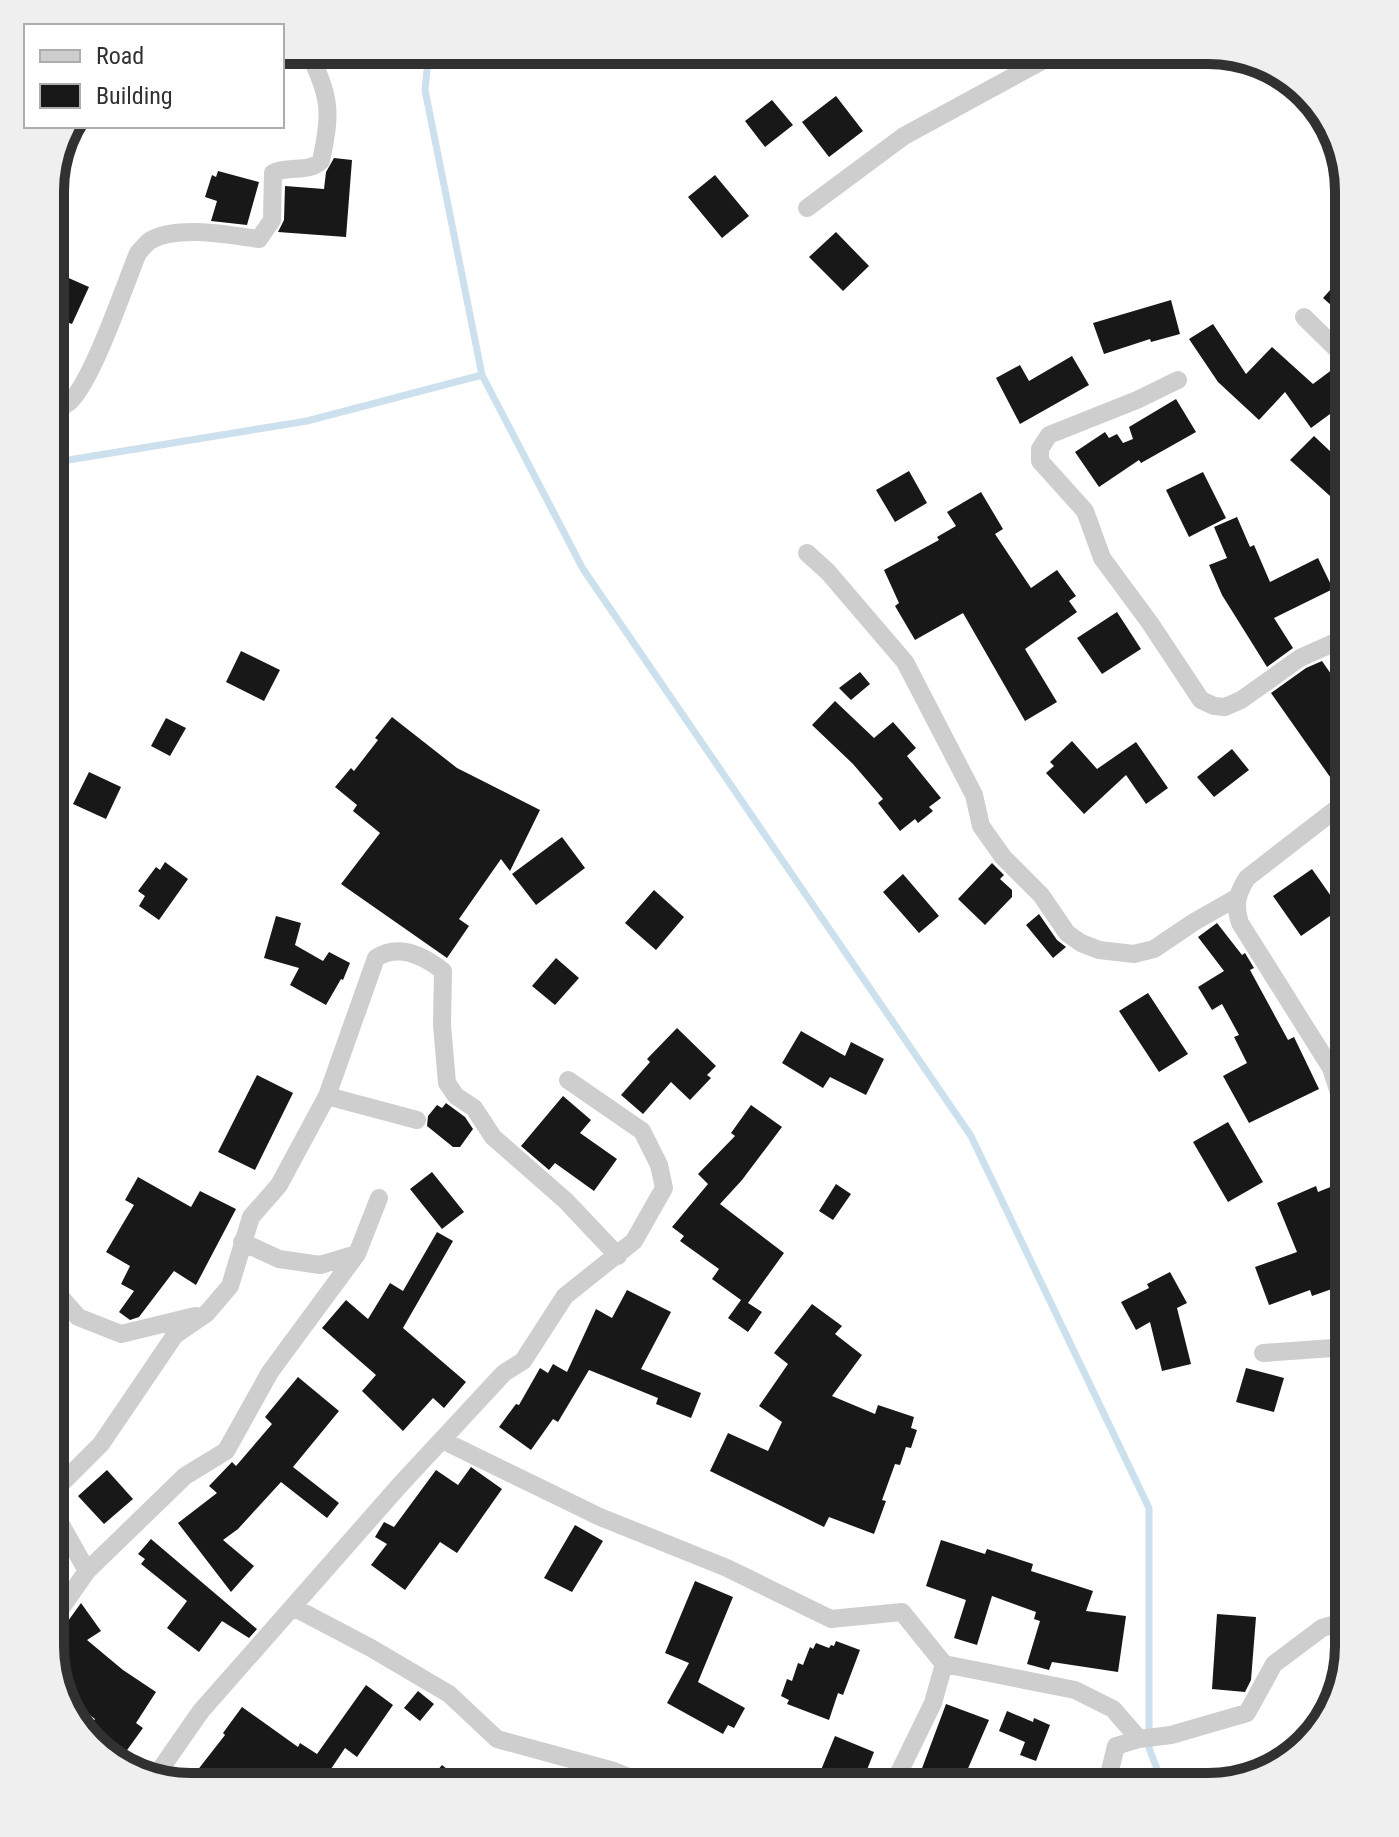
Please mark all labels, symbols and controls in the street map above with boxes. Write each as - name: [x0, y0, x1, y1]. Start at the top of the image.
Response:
- legend: [24, 24, 284, 128]
- text: Road: [96, 42, 144, 70]
- text: Building: [96, 82, 173, 110]

